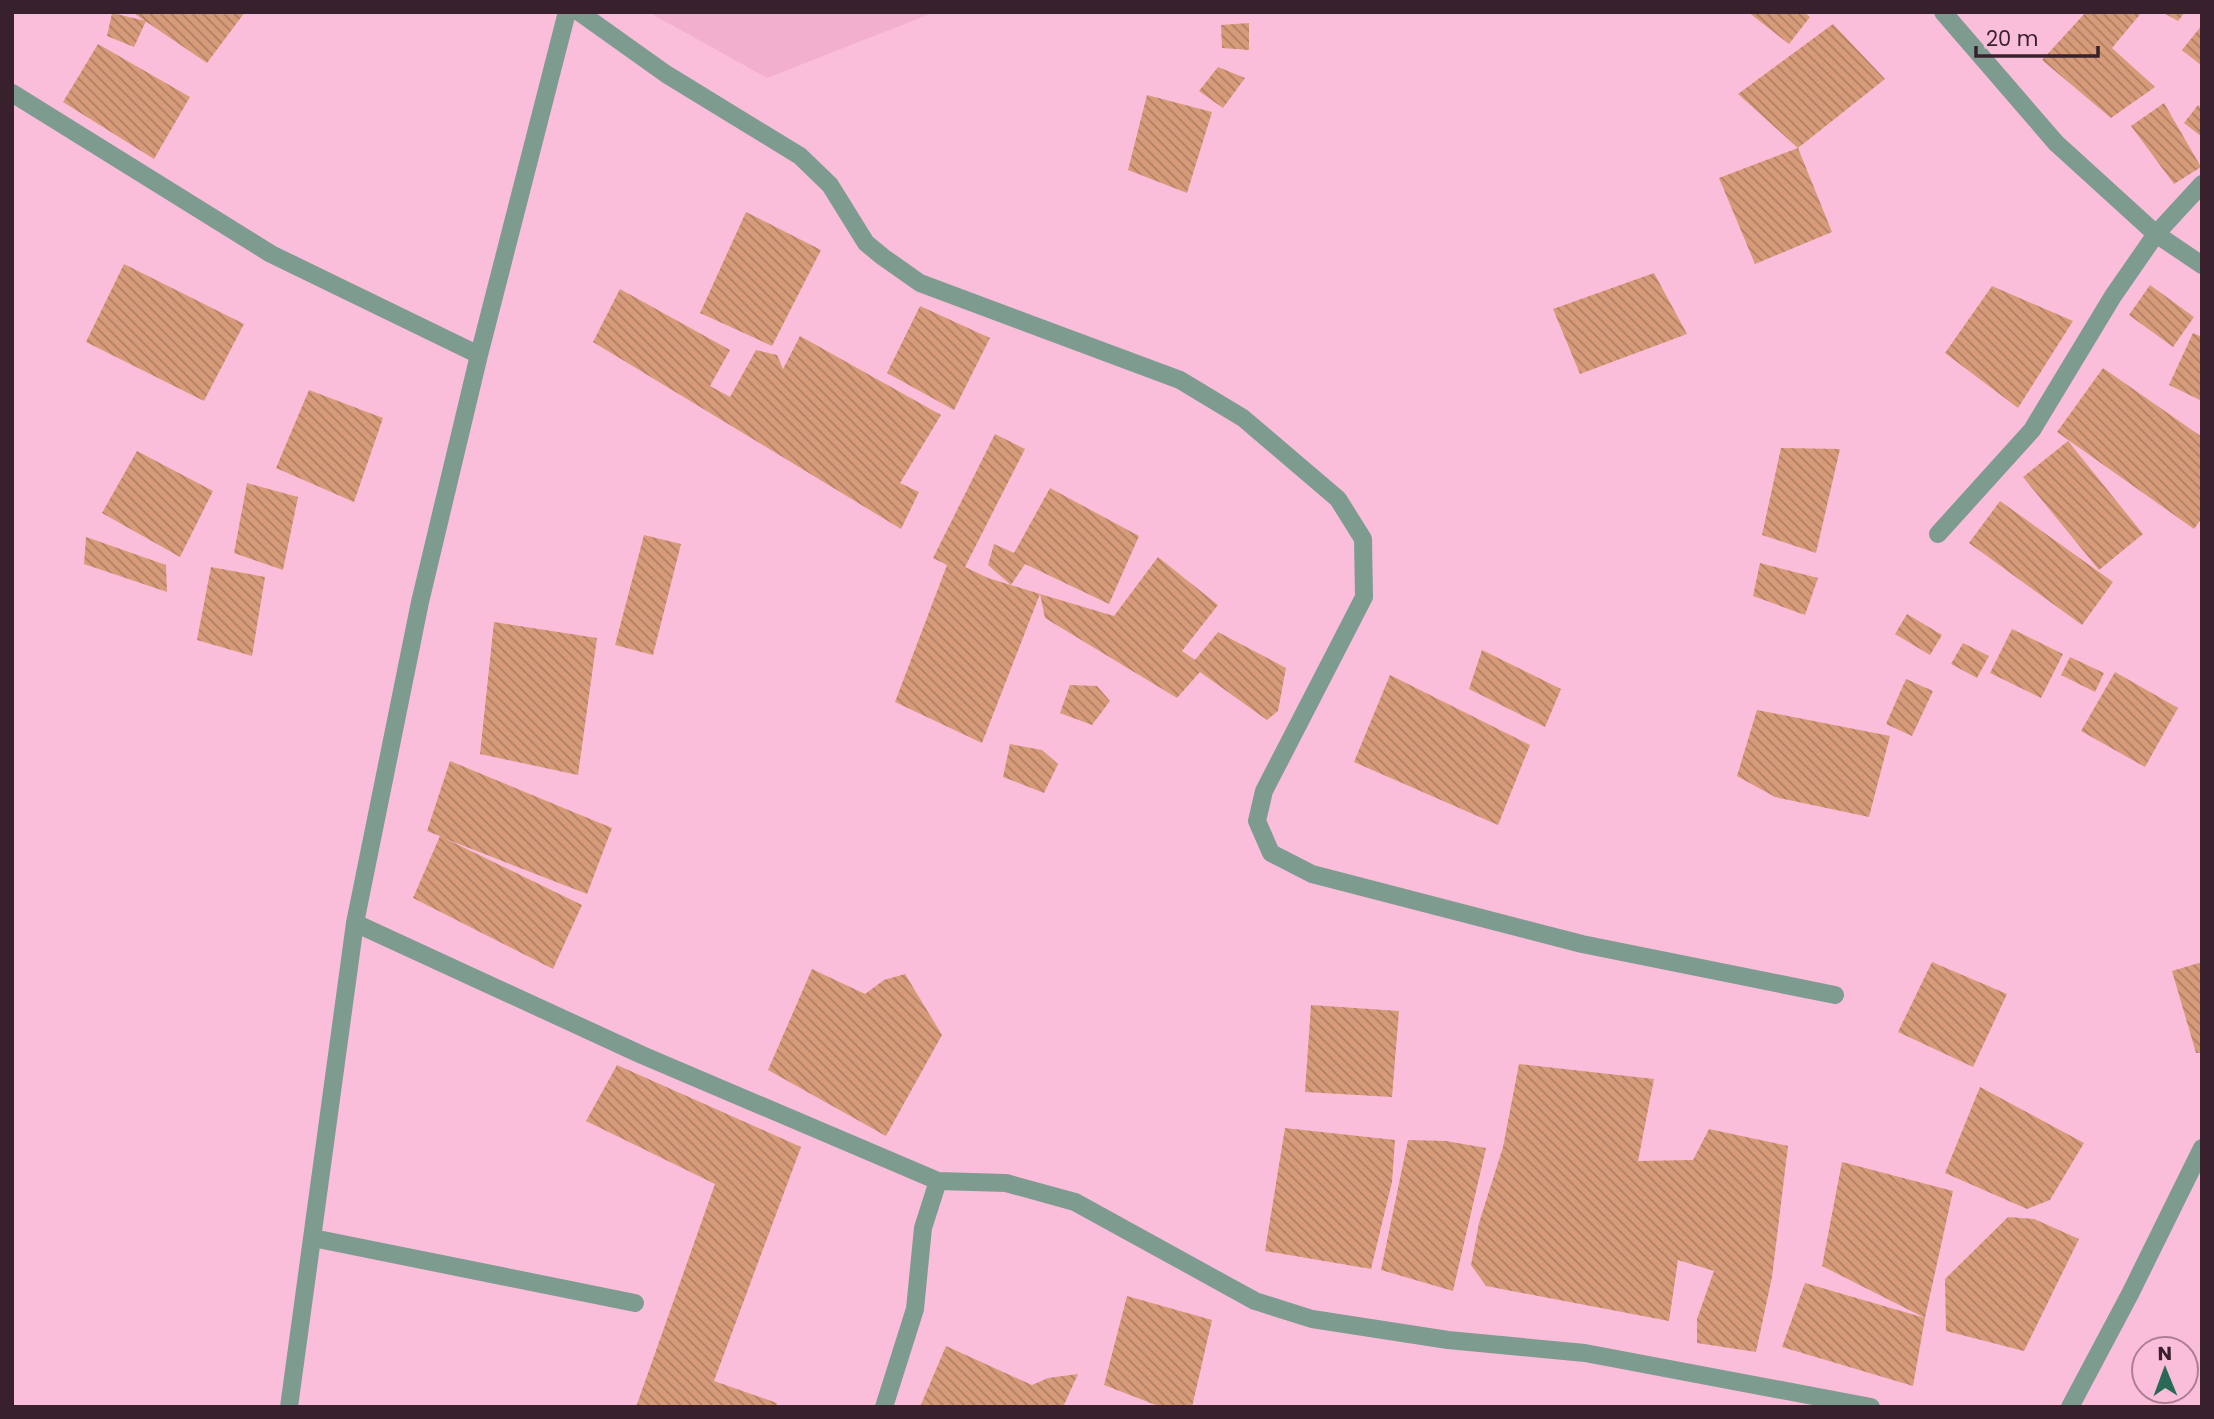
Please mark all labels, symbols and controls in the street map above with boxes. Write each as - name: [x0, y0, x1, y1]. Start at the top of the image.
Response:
- scale bar: [1976, 14, 2098, 58]
- text: 20 m: [1986, 24, 2039, 53]
- north arrow: [2130, 1335, 2200, 1405]
- text: N: [2157, 1340, 2172, 1367]

